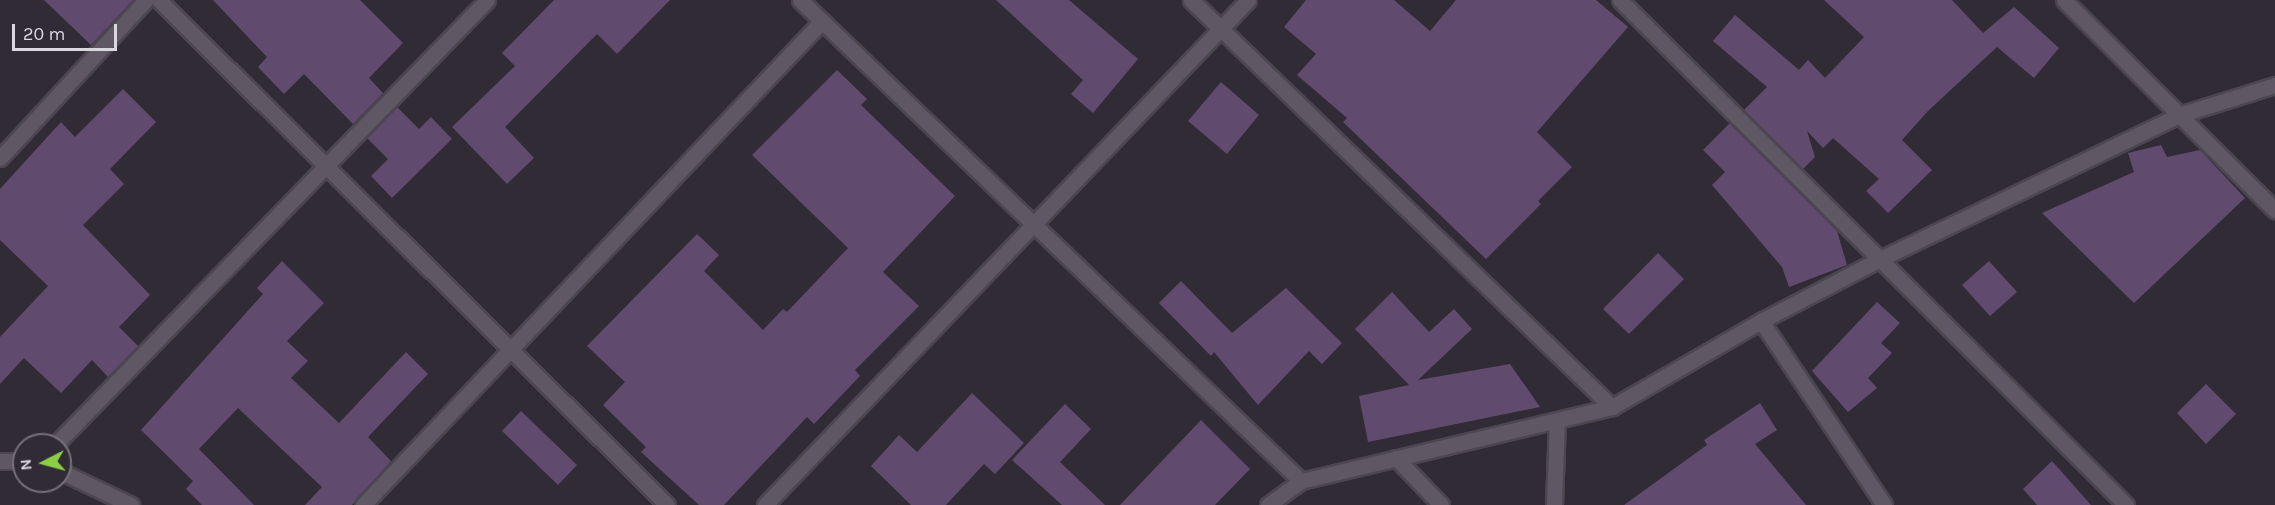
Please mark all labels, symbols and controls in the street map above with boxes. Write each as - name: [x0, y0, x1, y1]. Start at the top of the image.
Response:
- scale bar: [15, 12, 120, 50]
- text: 20 m: [23, 23, 65, 45]
- north arrow: [12, 433, 72, 493]
- text: N: [16, 458, 36, 471]

